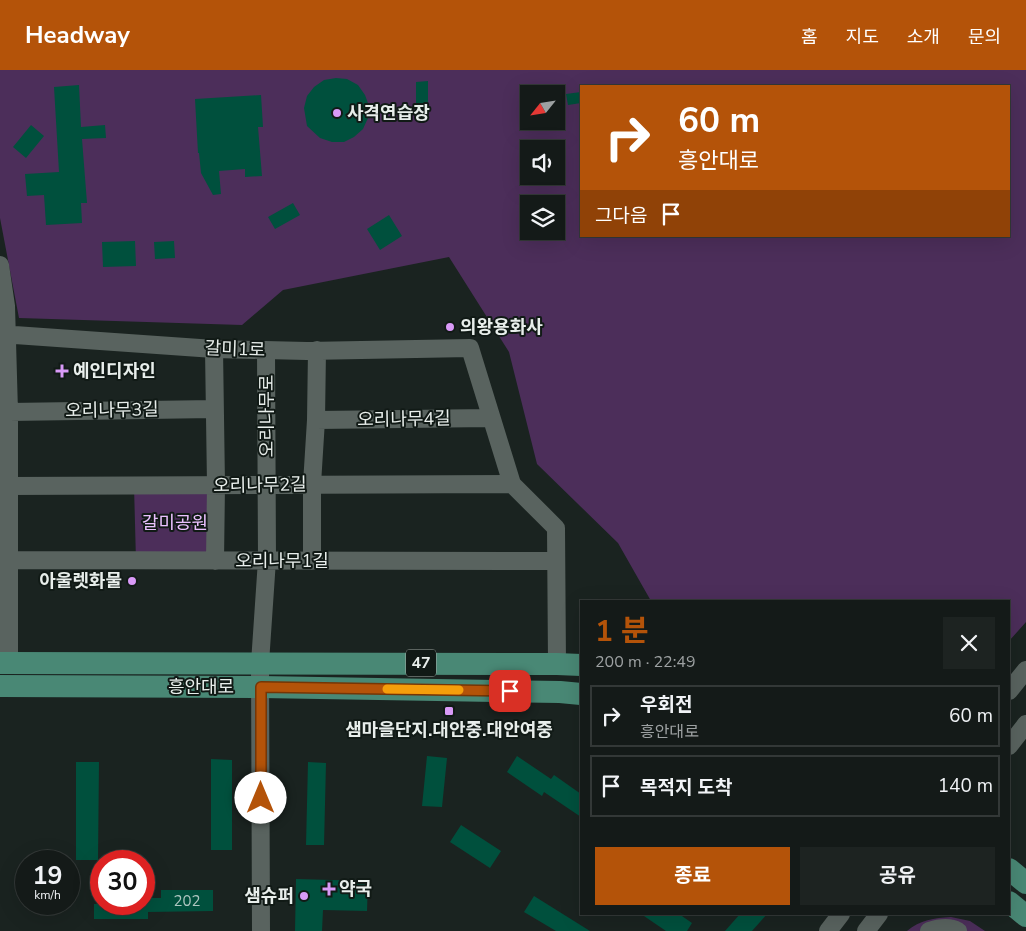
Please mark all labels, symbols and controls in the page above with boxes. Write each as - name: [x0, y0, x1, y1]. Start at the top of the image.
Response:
- text: Headway: [25, 19, 130, 51]
- text: 홈: [801, 25, 818, 49]
- text: 지도: [846, 25, 879, 49]
- text: 소개: [907, 25, 940, 49]
- text: 문의: [968, 25, 1001, 49]
- north arrow: [520, 85, 565, 130]
- map controls: [520, 85, 565, 240]
- text: 60 m: [678, 97, 760, 144]
- place label: 사격연습장: [347, 101, 430, 125]
- icon: right: [595, 105, 660, 170]
- marker: 사격연습장: [331, 107, 343, 119]
- button: sound: [520, 140, 565, 185]
- text: 흥안대로: [678, 146, 759, 176]
- button: layers: [520, 195, 565, 240]
- icon: arrive: [657, 200, 685, 228]
- text: 그다음: [595, 203, 647, 229]
- place label: 의왕용화사: [460, 315, 543, 339]
- marker: 의왕용화사: [444, 321, 456, 333]
- street label: 갈미1로: [204, 336, 266, 362]
- place label: 예인디자인: [73, 359, 156, 383]
- marker: 예인디자인: [55, 364, 69, 378]
- street label: 오리나무로: [255, 375, 279, 457]
- street label: 오리나무3길: [65, 397, 159, 423]
- street label: 오리나무4길: [357, 406, 451, 432]
- street label: 오리나무2길: [213, 472, 307, 498]
- park label: 갈미공원: [142, 511, 208, 535]
- street label: 오리나무1길: [235, 549, 329, 573]
- place label: 아울렛화물: [39, 569, 122, 593]
- marker: 아울렛화물: [126, 575, 138, 587]
- text: 1 분: [595, 611, 649, 652]
- button: close: [943, 617, 995, 669]
- road number: 47: [406, 650, 436, 676]
- text: 200 m · 22:49: [595, 651, 696, 673]
- pin: [489, 670, 531, 712]
- street label: 흥안대로: [168, 675, 234, 699]
- icon: arrive: [496, 677, 524, 705]
- text: 우회전: [640, 692, 692, 718]
- icon: right: [597, 702, 625, 730]
- text: 60 m: [949, 703, 993, 729]
- marker: 샘마을단지.대안중.대안여중: [443, 705, 455, 717]
- place label: 샘마을단지.대안중.대안여중: [345, 718, 553, 742]
- text: 흥안대로: [640, 721, 699, 743]
- position arrow: [234, 771, 286, 823]
- icon: arrive: [597, 772, 625, 800]
- text: 140 m: [938, 773, 993, 799]
- text: 목적지 도착: [640, 775, 733, 801]
- button: 종료: [595, 847, 790, 905]
- button: 공유: [800, 847, 995, 905]
- speed limit sign: 30: [90, 850, 155, 915]
- text: 19: [32, 859, 63, 893]
- place label: 약국: [339, 877, 372, 901]
- marker: 약국: [323, 883, 335, 895]
- place label: 샘슈퍼: [244, 884, 294, 908]
- text: km/h: [34, 887, 61, 903]
- marker: 샘슈퍼: [298, 890, 310, 902]
- house number: 202: [173, 891, 201, 911]

